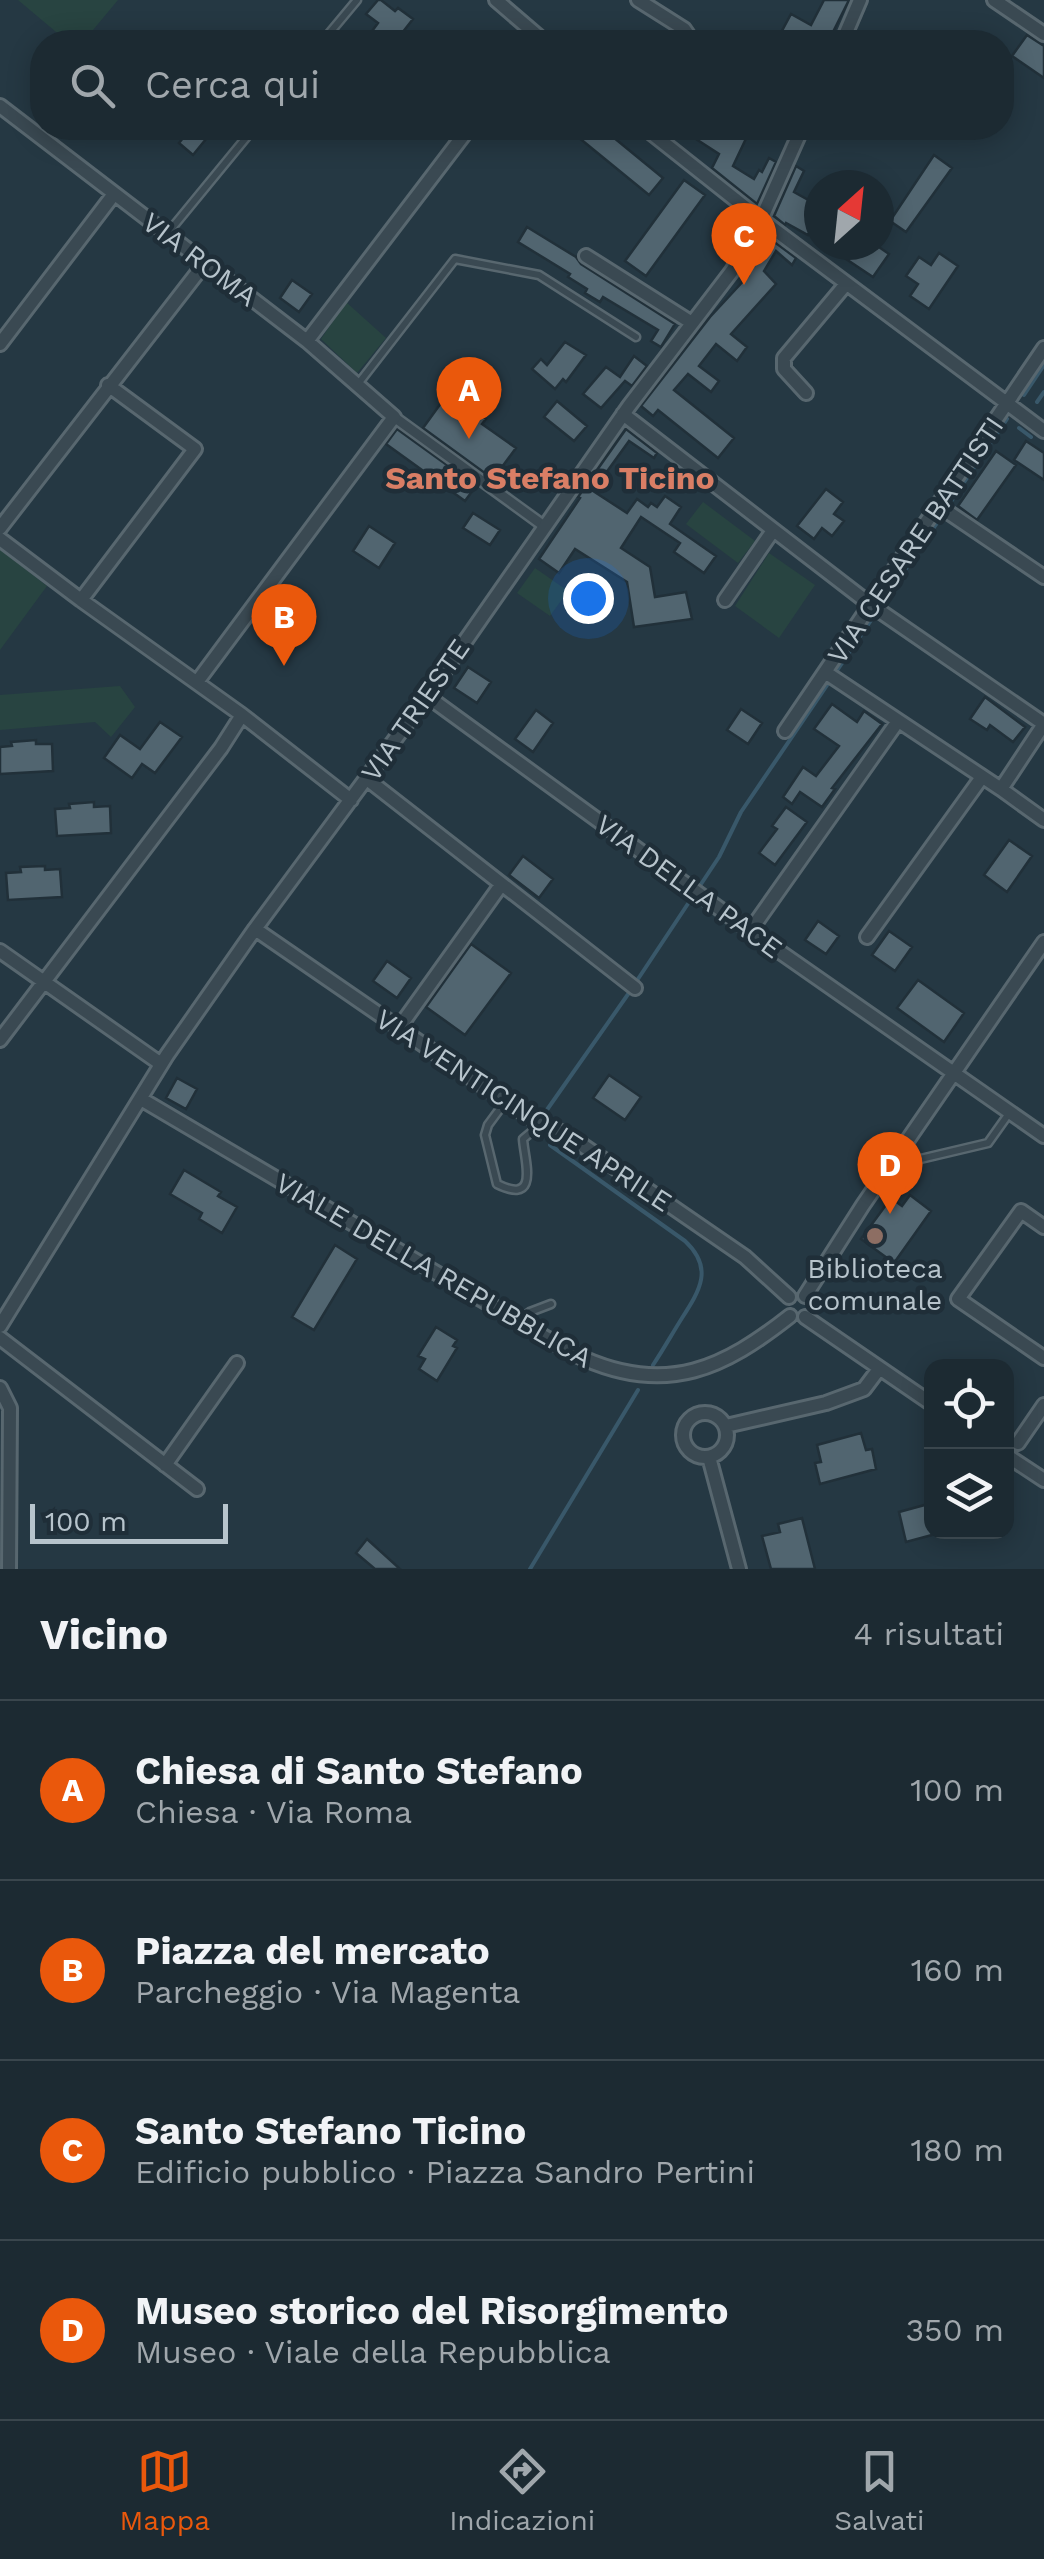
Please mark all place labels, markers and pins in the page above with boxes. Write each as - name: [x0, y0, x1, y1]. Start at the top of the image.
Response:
- pin: C: [712, 202, 776, 285]
- pin: A: [436, 356, 502, 439]
- pin: B: [252, 584, 316, 666]
- pin: D: [858, 1132, 922, 1214]
- marker: Biblioteca comunale: [864, 1225, 886, 1247]
- place label: Biblioteca comunale: [807, 1252, 943, 1317]

